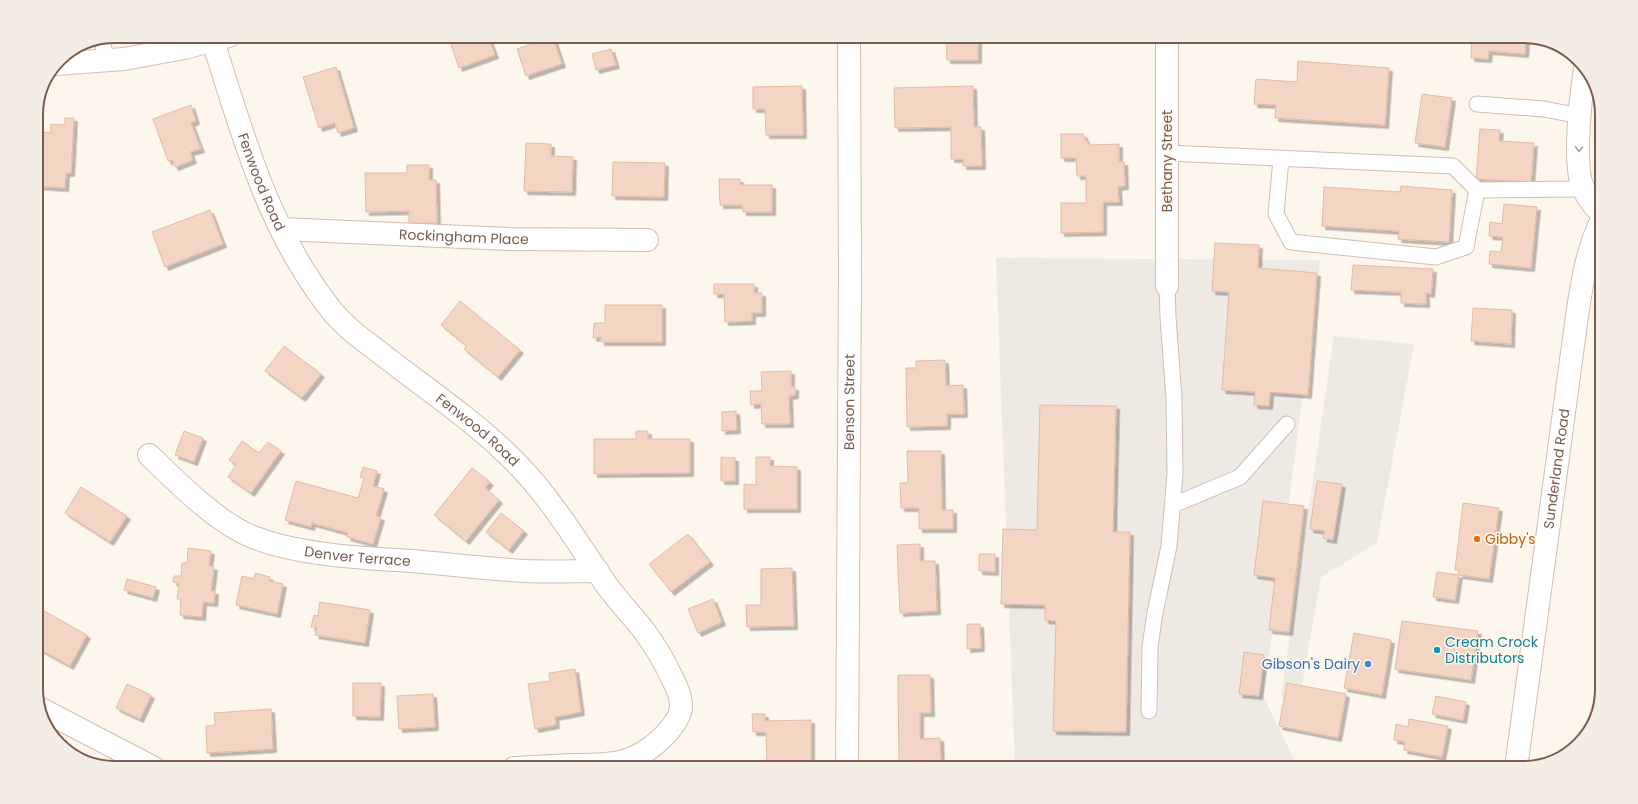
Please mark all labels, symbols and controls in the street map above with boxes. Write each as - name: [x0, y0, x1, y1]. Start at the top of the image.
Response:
- street label: Bethany Street: [1157, 110, 1177, 212]
- street label: Fenwood Road: [233, 130, 290, 234]
- one-way arrow: [1574, 146, 1583, 152]
- street label: Rockingham Place: [398, 224, 529, 249]
- street label: Benson Street: [839, 354, 860, 450]
- street label: Fenwood Road: [432, 388, 524, 471]
- street label: Sunderland Road: [1538, 407, 1574, 530]
- place label: Gibby's: [1485, 529, 1536, 549]
- marker: Gibby's: [1472, 534, 1482, 544]
- street label: Denver Terrace: [303, 541, 412, 571]
- place label: Cream Crock Distributors: [1445, 632, 1539, 668]
- marker: Cream Crock Distributors: [1432, 645, 1442, 655]
- place label: Gibson's Dairy: [1262, 654, 1360, 674]
- marker: Gibson's Dairy: [1363, 659, 1373, 669]

